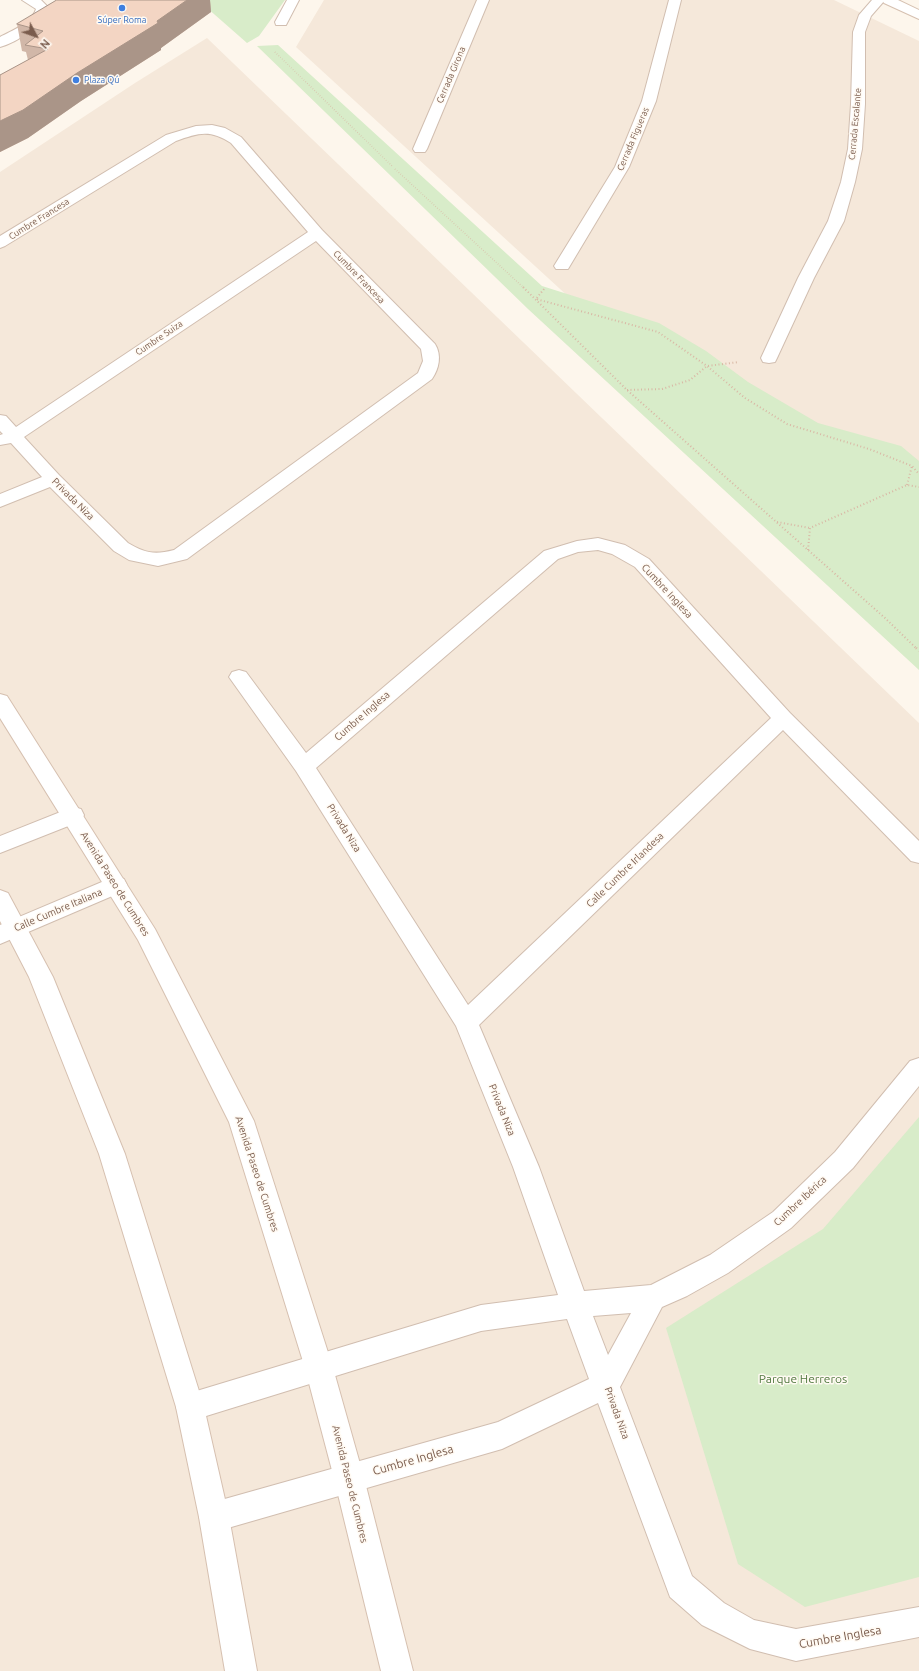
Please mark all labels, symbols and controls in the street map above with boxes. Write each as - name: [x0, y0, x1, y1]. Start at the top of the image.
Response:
- marker: Súper Roma: [117, 3, 127, 13]
- place label: Súper Roma: [98, 15, 146, 25]
- north arrow: [16, 16, 56, 56]
- text: N: [38, 37, 52, 51]
- street label: Cerrada Girona: [434, 45, 468, 105]
- marker: Plaza Qú: [71, 75, 81, 85]
- place label: Plaza Qú: [84, 75, 119, 85]
- street label: Cerrada Escalante: [846, 88, 864, 160]
- street label: Cerrada Figueras: [615, 106, 651, 172]
- street label: Cumbre Francesa: [7, 196, 71, 242]
- street label: Cumbre Francesa: [331, 248, 387, 306]
- street label: Cumbre Suiza: [133, 318, 185, 358]
- street label: Privada Niza: [49, 475, 97, 523]
- street label: Cumbre Inglesa: [639, 562, 695, 620]
- street label: Cumbre Inglesa: [332, 689, 392, 743]
- street label: Privada Niza: [324, 802, 364, 854]
- street label: Avenida Paseo de Cumbres: [78, 830, 152, 938]
- street label: Calle Cumbre Irlandesa: [584, 830, 666, 910]
- street label: Calle Cumbre Italiana: [12, 886, 104, 934]
- street label: Privada Niza: [486, 1082, 518, 1138]
- street label: Avenida Paseo de Cumbres: [233, 1115, 281, 1233]
- street label: Cumbre Ibérica: [771, 1174, 829, 1228]
- park label: Parque Herreros: [759, 1372, 847, 1386]
- street label: Privada Niza: [602, 1385, 632, 1441]
- street label: Avenida Paseo de Cumbres: [330, 1424, 370, 1544]
- street label: Cumbre Inglesa: [371, 1442, 455, 1478]
- street label: Cumbre Inglesa: [798, 1623, 882, 1651]

